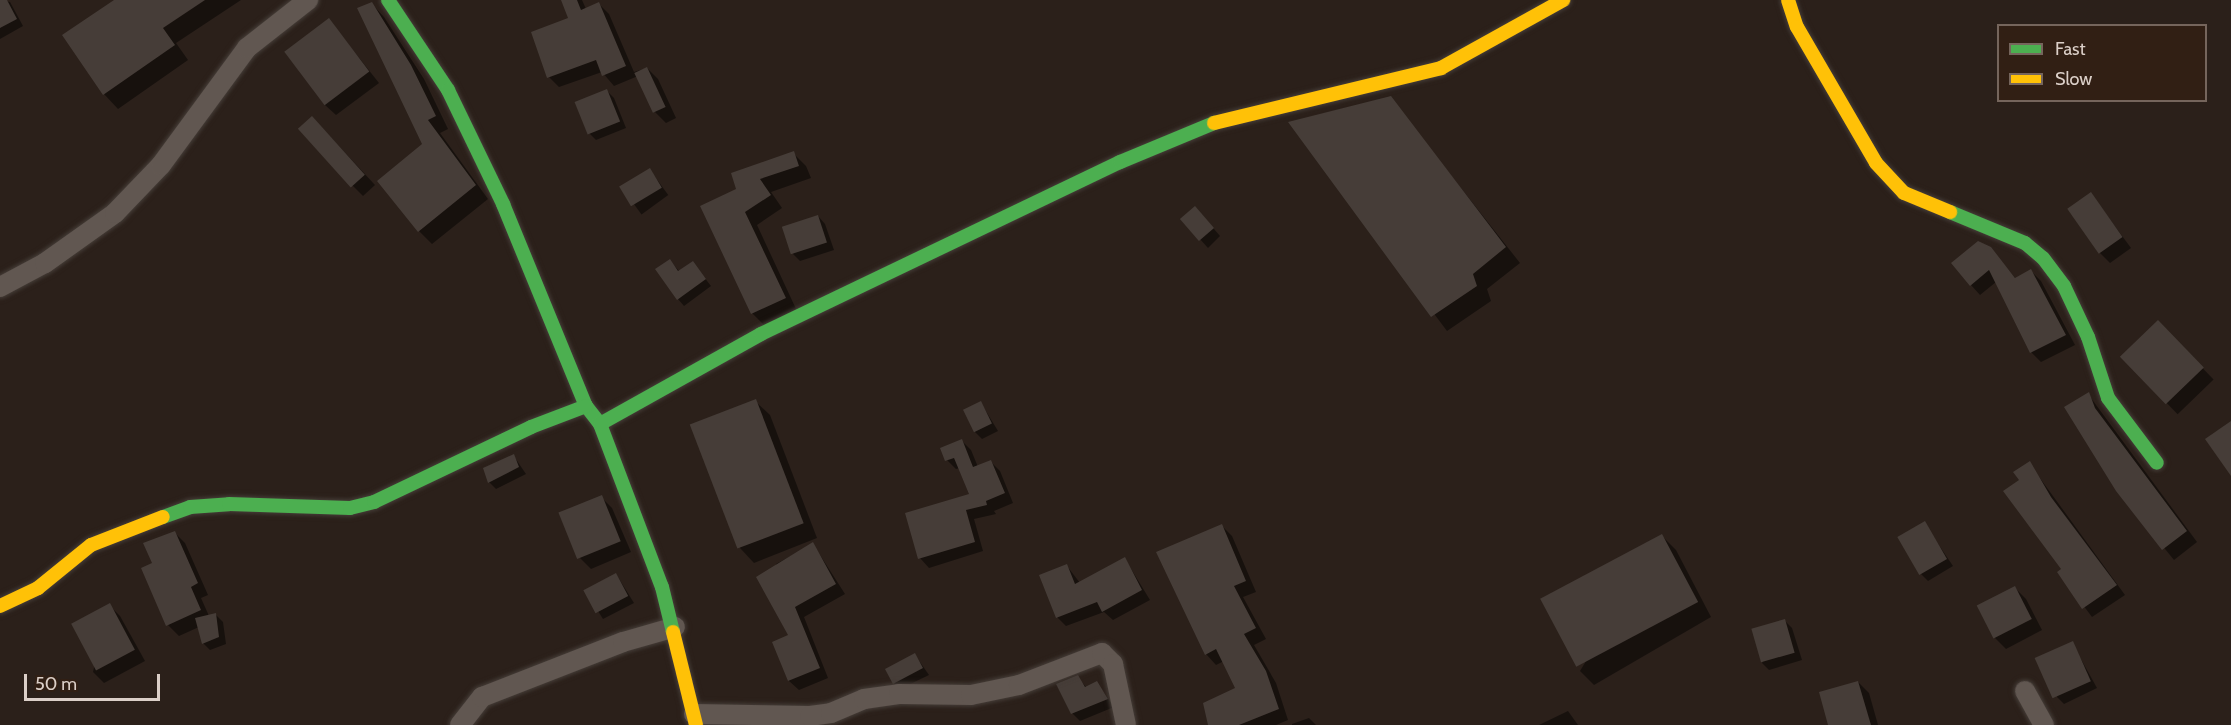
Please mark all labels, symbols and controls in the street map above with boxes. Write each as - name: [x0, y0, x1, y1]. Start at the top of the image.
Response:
- legend: [1997, 24, 2207, 102]
- text: Fast: [2055, 38, 2086, 60]
- text: Slow: [2055, 68, 2092, 90]
- scale bar: [27, 662, 164, 700]
- text: 50 m: [35, 673, 77, 695]

